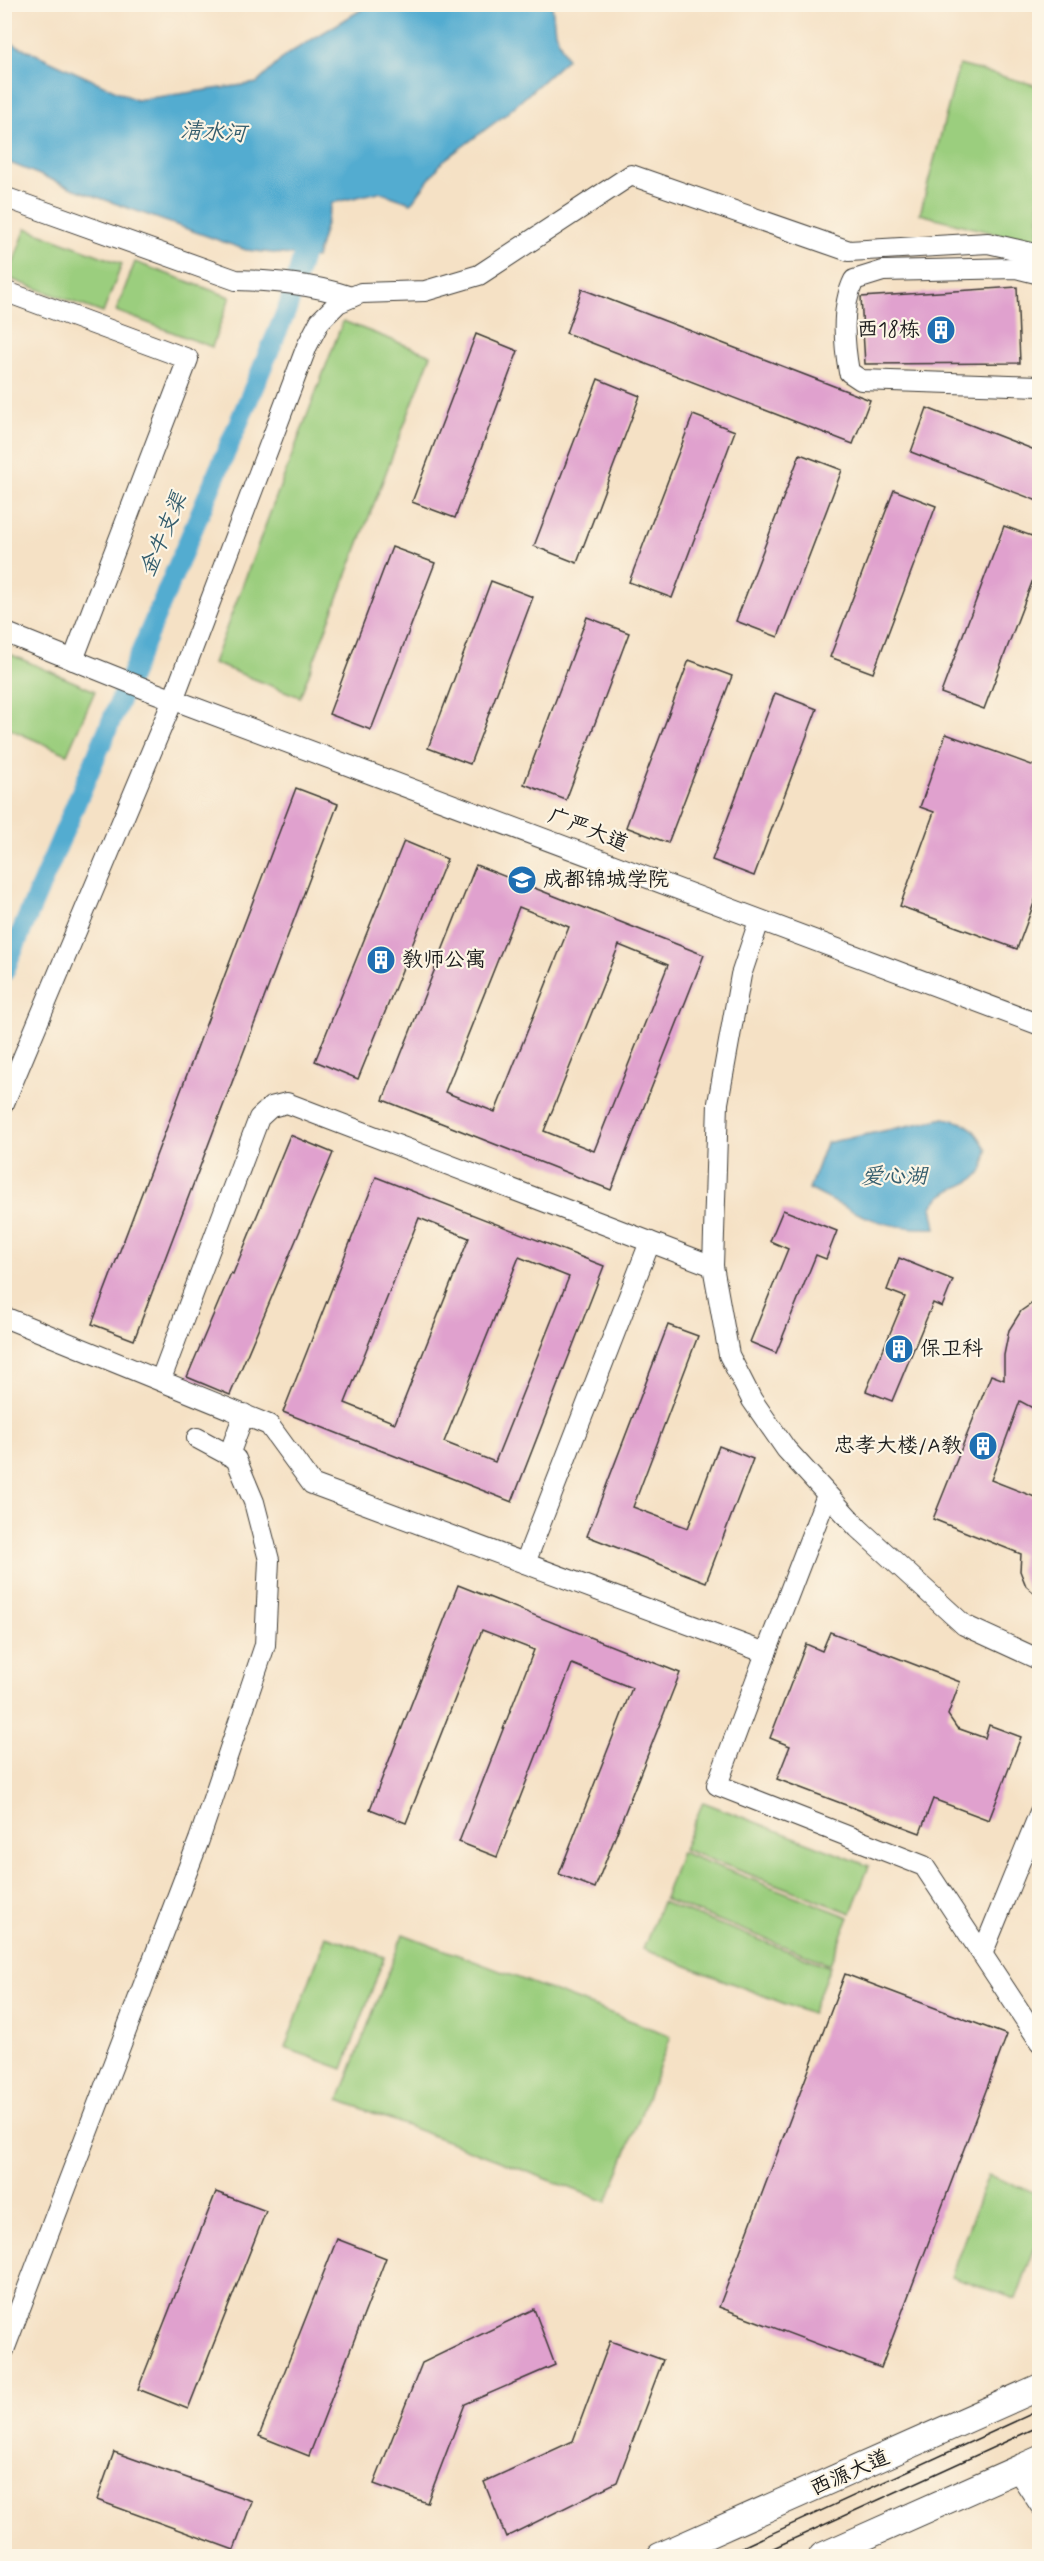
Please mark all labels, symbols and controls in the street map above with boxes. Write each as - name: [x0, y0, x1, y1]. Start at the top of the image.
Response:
- water label: 清水河: [179, 117, 250, 149]
- building icon: 西18栋: [925, 314, 957, 346]
- place label: 西18栋: [857, 316, 920, 344]
- water label: 金牛支渠: [134, 487, 195, 581]
- street label: 广严大道: [544, 802, 632, 858]
- school or university icon: 成都锦城学院: [506, 864, 538, 896]
- place label: 成都锦城学院: [543, 866, 669, 894]
- building icon: 教师公寓: [365, 944, 397, 976]
- place label: 教师公寓: [402, 946, 486, 974]
- water label: 爱心湖: [861, 1163, 929, 1191]
- building icon: 保卫科: [883, 1333, 915, 1365]
- place label: 保卫科: [920, 1335, 983, 1363]
- building icon: 忠孝大楼/A教: [967, 1430, 999, 1462]
- place label: 忠孝大楼/A教: [834, 1432, 962, 1460]
- street label: 西源大道: [806, 2443, 894, 2503]

